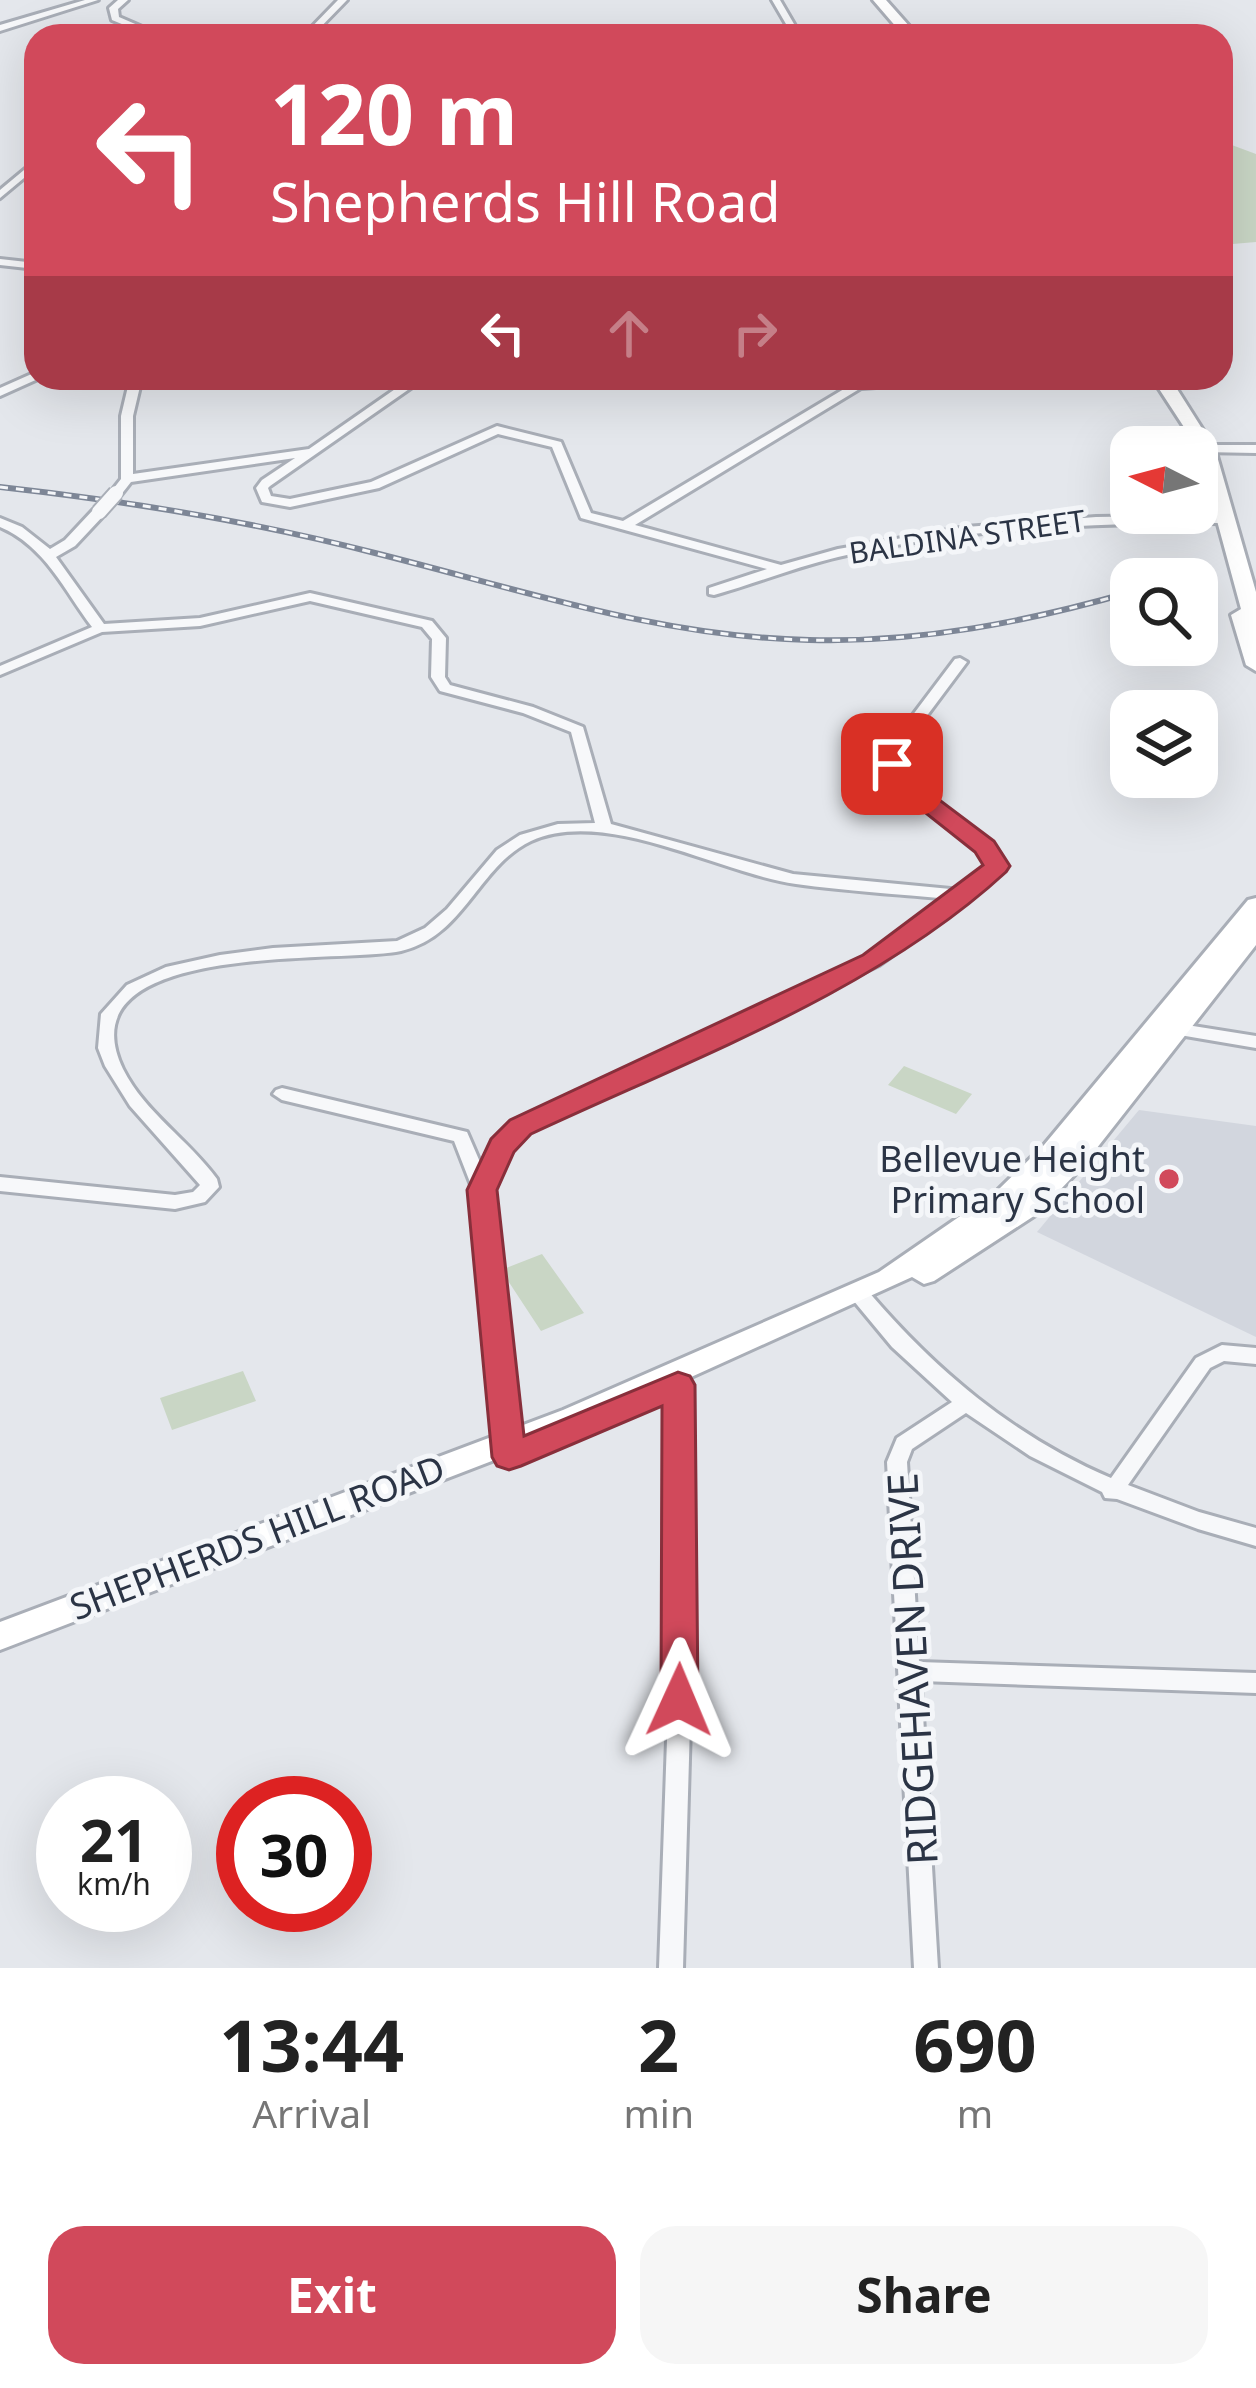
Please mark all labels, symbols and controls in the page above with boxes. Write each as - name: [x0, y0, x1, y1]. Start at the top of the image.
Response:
- text: 120 m: [270, 55, 518, 170]
- icon: left: [72, 72, 228, 228]
- text: Shepherds Hill Road: [270, 164, 780, 238]
- icon: left: [470, 300, 536, 366]
- icon: ahead: [596, 300, 662, 366]
- icon: right: [722, 300, 788, 366]
- north arrow: [1110, 426, 1218, 534]
- map controls: [1110, 426, 1218, 798]
- street label: BALDINA STREET: [846, 499, 1088, 573]
- button: search: [1110, 558, 1218, 666]
- button: layers: [1110, 690, 1218, 798]
- pin: [841, 713, 943, 815]
- icon: arrive: [859, 731, 925, 797]
- place label: Bellevue Height Primary School: [879, 1134, 1145, 1224]
- marker: Bellevue Height Primary School: [1156, 1166, 1182, 1192]
- street label: SHEPHERDS HILL ROAD: [63, 1443, 451, 1631]
- street label: RIDGEHAVEN DRIVE: [872, 1472, 950, 1866]
- position arrow: [616, 1637, 742, 1763]
- speed limit sign: 30: [216, 1776, 372, 1932]
- text: 21: [80, 1798, 148, 1880]
- text: km/h: [77, 1863, 151, 1904]
- text: 13:44: [219, 1995, 404, 2093]
- text: 2: [638, 1995, 679, 2093]
- text: 690: [913, 1995, 1037, 2093]
- text: Arrival: [252, 2086, 371, 2139]
- text: min: [623, 2086, 694, 2139]
- text: m: [957, 2086, 993, 2139]
- button: Exit: [48, 2226, 616, 2364]
- button: Share: [640, 2226, 1208, 2364]

